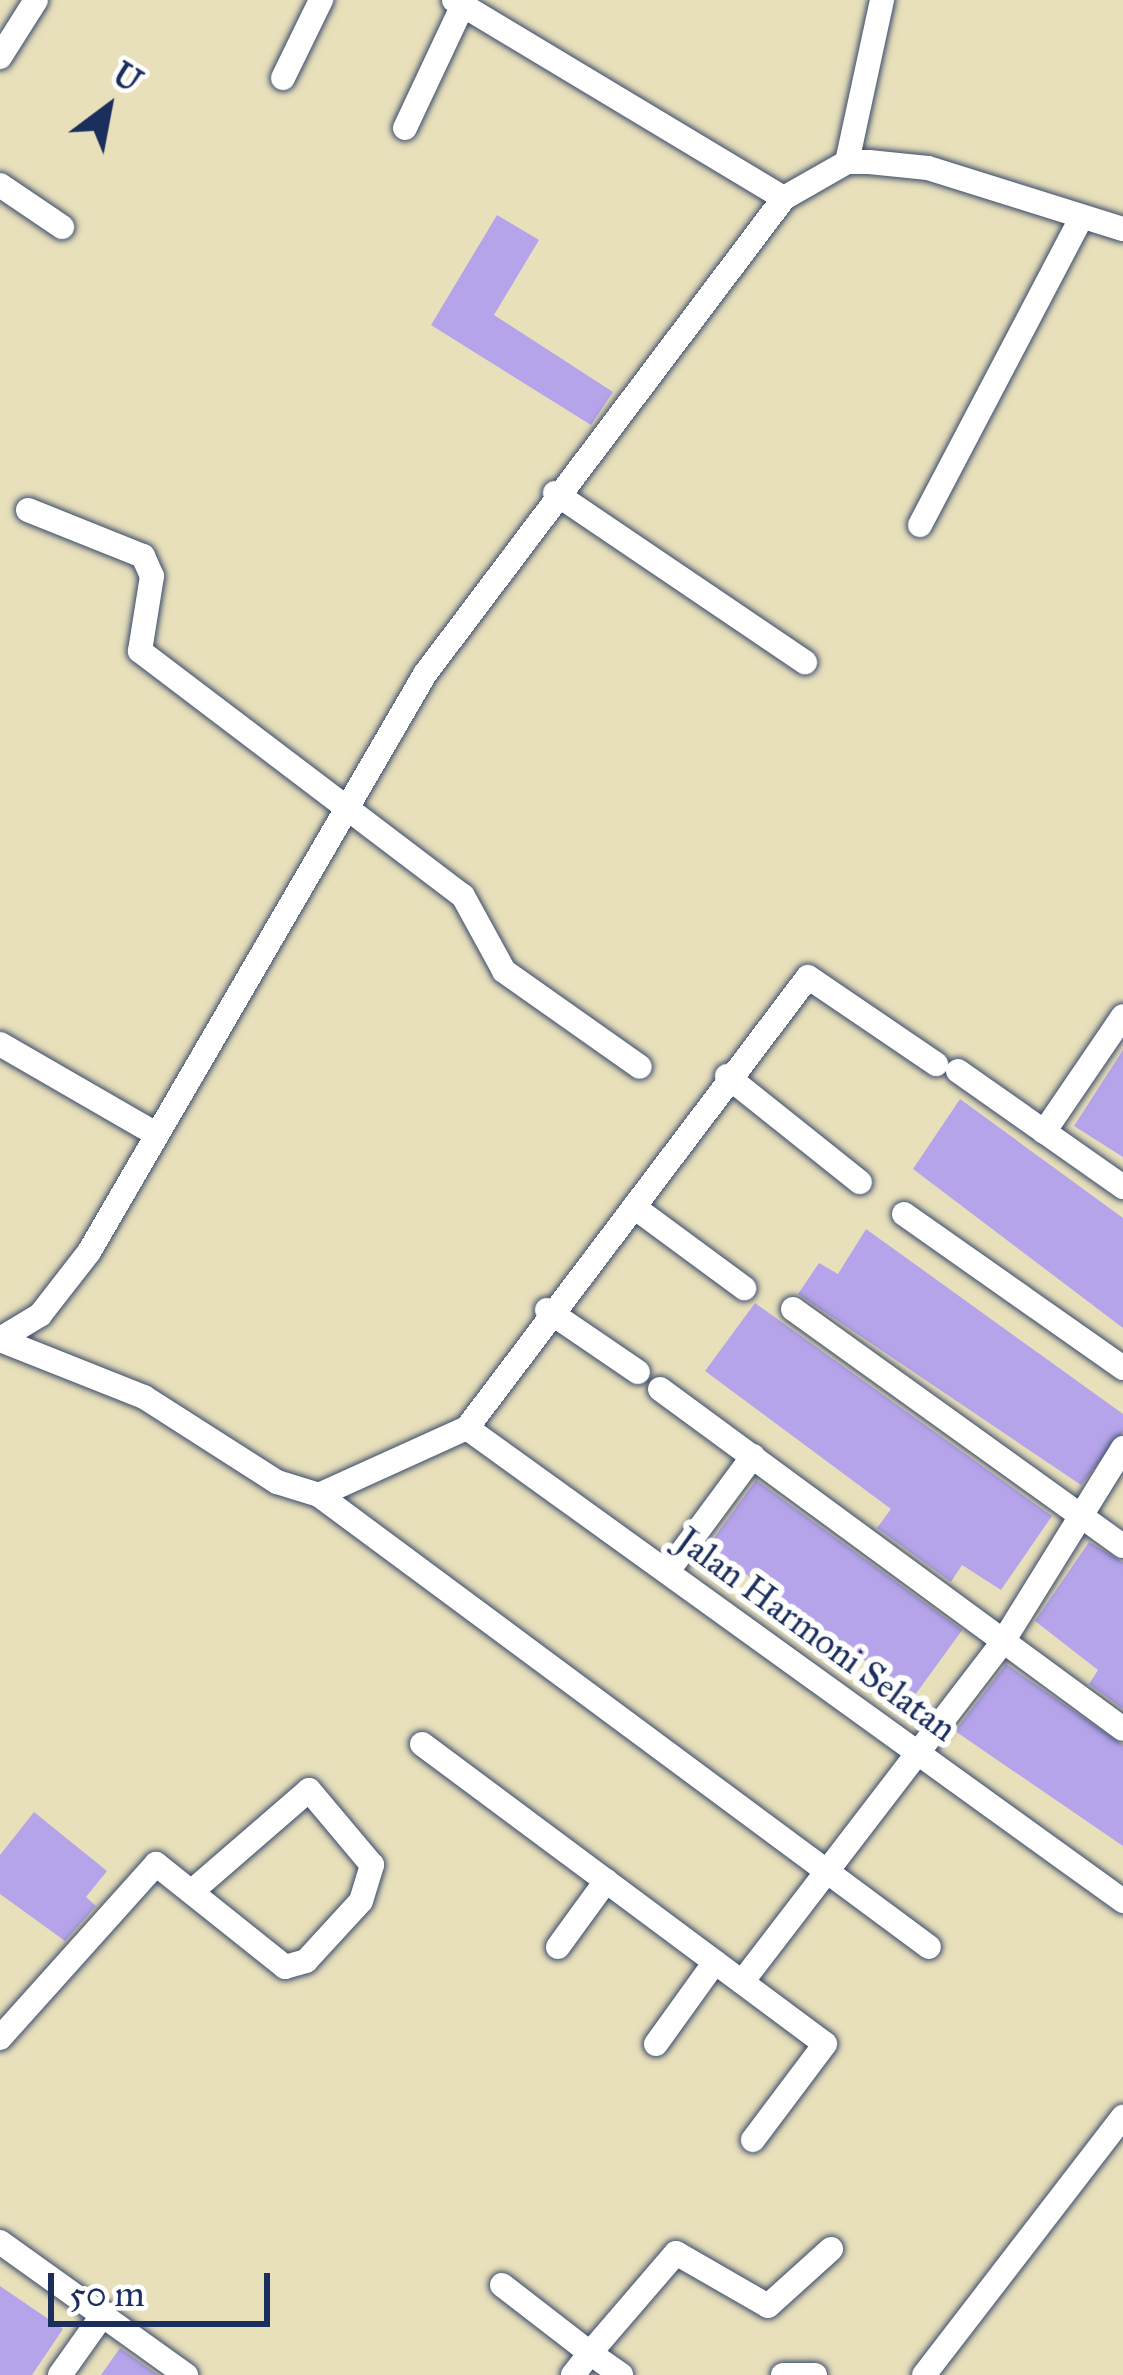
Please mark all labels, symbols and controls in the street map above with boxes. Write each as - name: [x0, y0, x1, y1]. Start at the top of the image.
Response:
- north arrow: [48, 48, 168, 168]
- text: U: [105, 54, 149, 101]
- street label: Jalan Harmoni Selatan: [668, 1519, 964, 1751]
- scale bar: [54, 2249, 276, 2323]
- text: 50 m: [69, 2272, 145, 2316]

